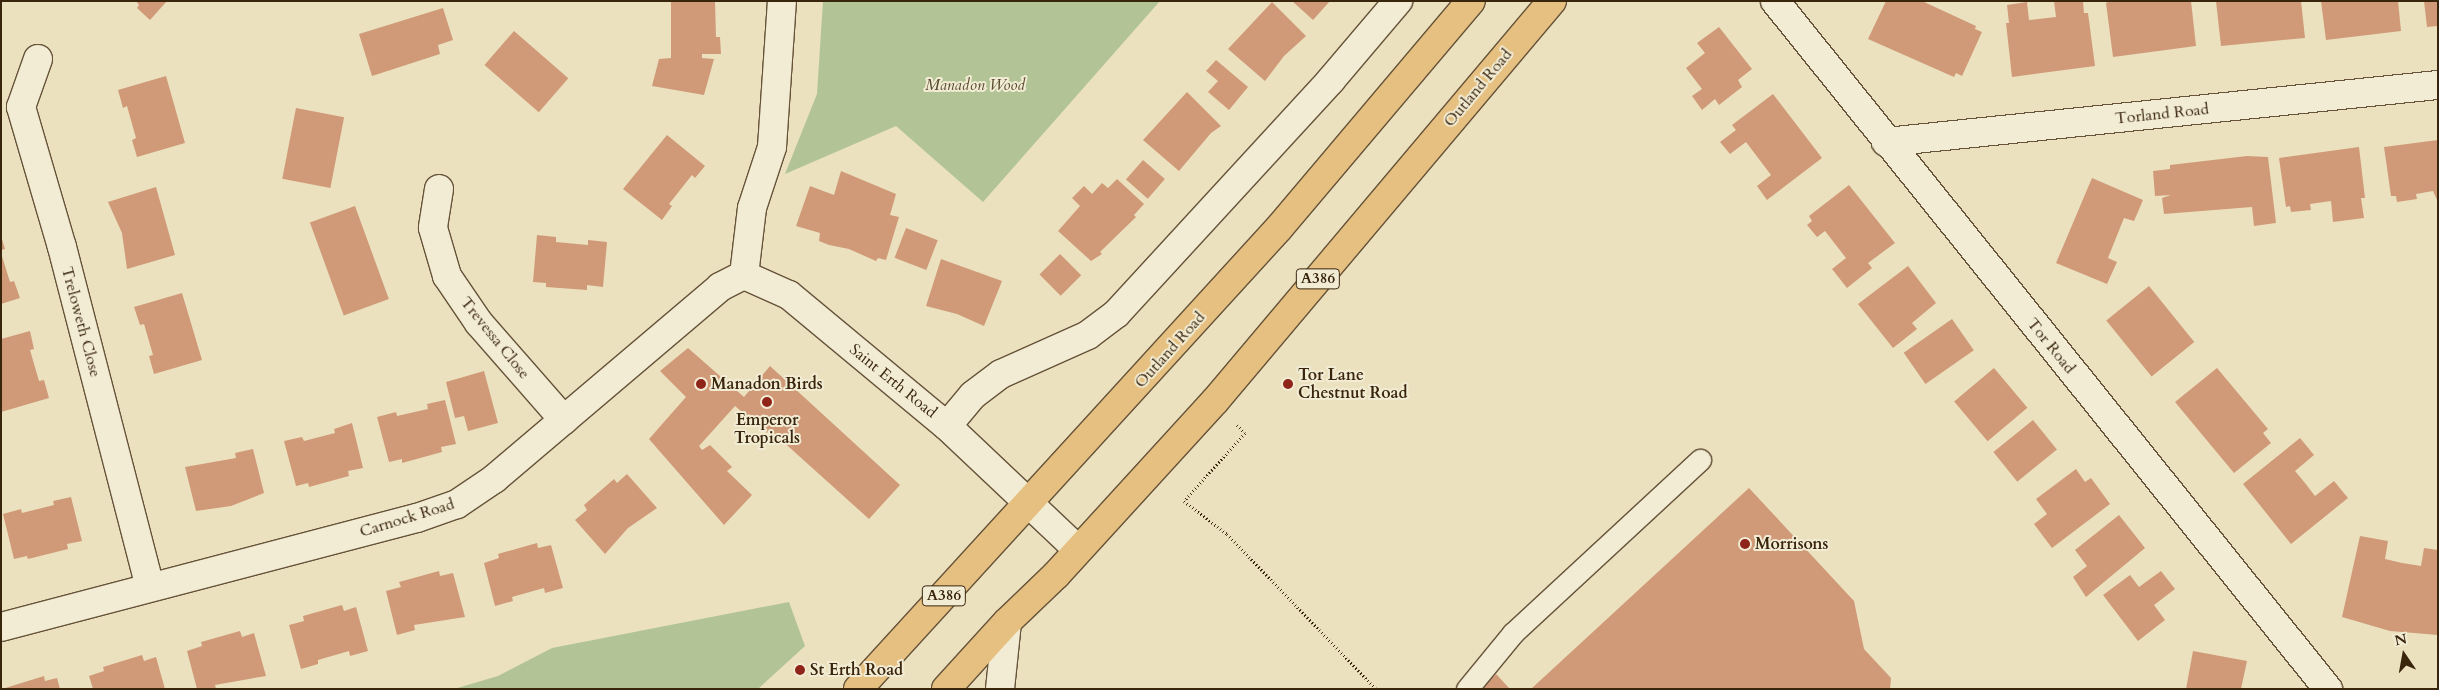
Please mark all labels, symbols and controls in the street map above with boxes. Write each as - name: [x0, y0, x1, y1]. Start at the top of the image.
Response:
- street label: Outland Road: [1440, 45, 1516, 131]
- park label: Manadon Wood: [925, 75, 1025, 95]
- street label: Torland Road: [2114, 100, 2210, 128]
- street label: Treloweth Close: [57, 265, 105, 379]
- road number: A386: [1296, 266, 1340, 292]
- street label: Trevessa Close: [456, 293, 534, 383]
- street label: Outland Road: [1131, 308, 1209, 392]
- street label: Tor Road: [2023, 314, 2079, 378]
- street label: Saint Erth Road: [845, 340, 941, 422]
- place label: Tor Lane Chestnut Road: [1298, 365, 1408, 403]
- place label: Manadon Birds: [711, 374, 823, 394]
- marker: Manadon Birds: [695, 378, 707, 390]
- marker: Tor Lane Chestnut Road: [1282, 378, 1294, 390]
- marker: Emperor Tropicals: [761, 396, 773, 408]
- place label: Emperor Tropicals: [734, 410, 800, 448]
- street label: Carnock Road: [357, 494, 457, 542]
- place label: Morrisons: [1755, 534, 1828, 554]
- marker: Morrisons: [1739, 538, 1751, 550]
- road number: A386: [922, 584, 966, 608]
- text: N: [2393, 629, 2409, 650]
- north arrow: [2379, 630, 2429, 680]
- place label: St Erth Road: [810, 660, 903, 680]
- marker: St Erth Road: [794, 664, 806, 676]

